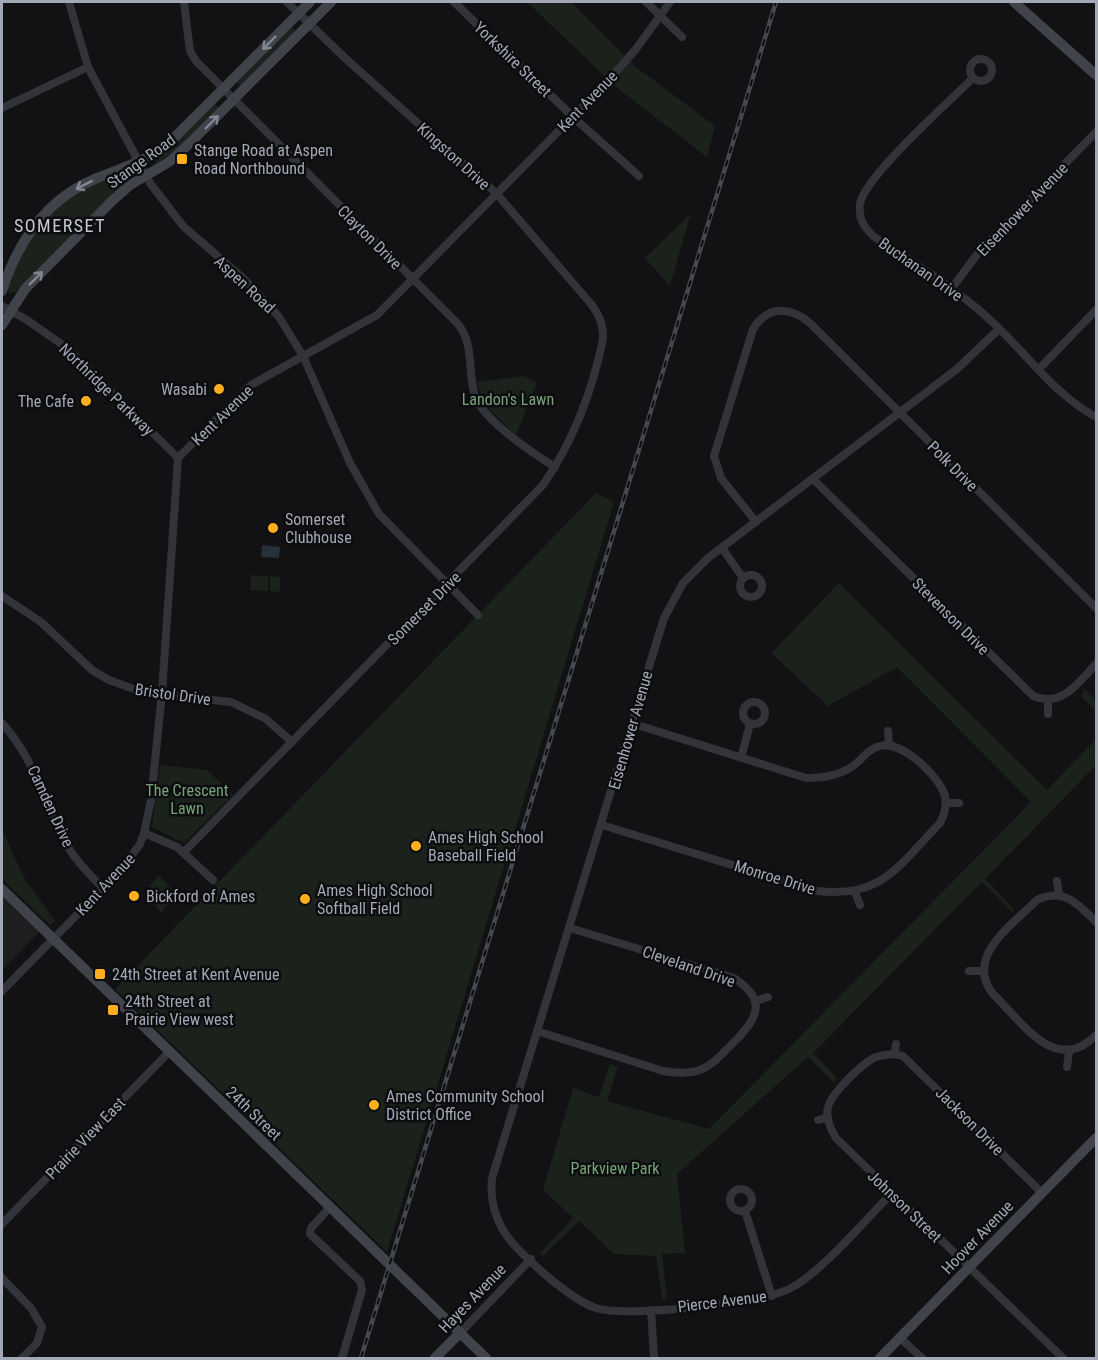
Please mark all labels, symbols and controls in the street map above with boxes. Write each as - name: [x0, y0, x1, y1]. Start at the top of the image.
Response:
- street label: Yorkshire Street: [470, 18, 555, 101]
- one-way arrow: [262, 36, 277, 51]
- street label: Kent Avenue: [553, 67, 621, 136]
- one-way arrow: [204, 114, 219, 129]
- street label: Kingston Drive: [413, 119, 494, 194]
- street label: Stange Road: [103, 130, 179, 192]
- place label: Stange Road at Aspen Road Northbound: [194, 141, 333, 178]
- marker: Stange Road at Aspen Road Northbound: [175, 152, 189, 166]
- street label: Eisenhower Avenue: [973, 159, 1072, 260]
- one-way arrow: [75, 179, 93, 191]
- street label: Clayton Drive: [334, 201, 406, 273]
- district label: SOMERSET: [14, 215, 106, 236]
- street label: Buchanan Drive: [875, 234, 966, 305]
- street label: Aspen Road: [211, 252, 279, 317]
- one-way arrow: [28, 271, 43, 286]
- street label: Northridge Parkway: [55, 339, 158, 440]
- place label: Wasabi: [161, 380, 207, 399]
- street label: Kent Avenue: [188, 381, 257, 449]
- marker: Wasabi: [212, 382, 226, 396]
- park label: Landon's Lawn: [462, 390, 554, 409]
- place label: The Cafe: [18, 392, 74, 411]
- marker: The Cafe: [79, 394, 93, 408]
- street label: Polk Drive: [924, 437, 982, 495]
- place label: Somerset Clubhouse: [285, 510, 352, 547]
- marker: Somerset Clubhouse: [266, 521, 280, 535]
- street label: Somerset Drive: [384, 568, 465, 649]
- street label: Stevenson Drive: [908, 574, 993, 659]
- street label: Eisenhower Avenue: [604, 669, 656, 792]
- street label: Bristol Drive: [134, 680, 212, 709]
- street label: Camden Drive: [23, 763, 78, 850]
- park label: The Crescent Lawn: [145, 781, 229, 818]
- place label: Ames High School Baseball Field: [428, 828, 544, 865]
- marker: Ames High School Baseball Field: [409, 839, 423, 853]
- street label: Kent Avenue: [72, 849, 139, 919]
- street label: Monroe Drive: [732, 856, 818, 899]
- place label: Ames High School Softball Field: [317, 881, 433, 918]
- place label: Bickford of Ames: [146, 887, 255, 906]
- marker: Bickford of Ames: [127, 889, 141, 903]
- marker: Ames High School Softball Field: [298, 892, 312, 906]
- street label: Cleveland Drive: [640, 942, 738, 991]
- place label: 24th Street at Kent Avenue: [112, 965, 279, 984]
- marker: 24th Street at Kent Avenue: [93, 967, 107, 981]
- place label: 24th Street at Prairie View west: [125, 992, 234, 1029]
- marker: 24th Street at Prairie View west: [106, 1003, 120, 1017]
- street label: 24th Street: [222, 1082, 285, 1144]
- street label: Jackson Drive: [932, 1083, 1008, 1159]
- place label: Ames Community School District Office: [386, 1087, 544, 1124]
- street label: Prairie View East: [42, 1093, 129, 1183]
- marker: Ames Community School District Office: [367, 1098, 381, 1112]
- park label: Parkview Park: [570, 1159, 660, 1178]
- street label: Johnson Street: [864, 1166, 946, 1247]
- street label: Hoover Avenue: [938, 1197, 1017, 1278]
- street label: Hayes Avenue: [435, 1260, 510, 1337]
- street label: Pierce Avenue: [677, 1287, 768, 1316]

